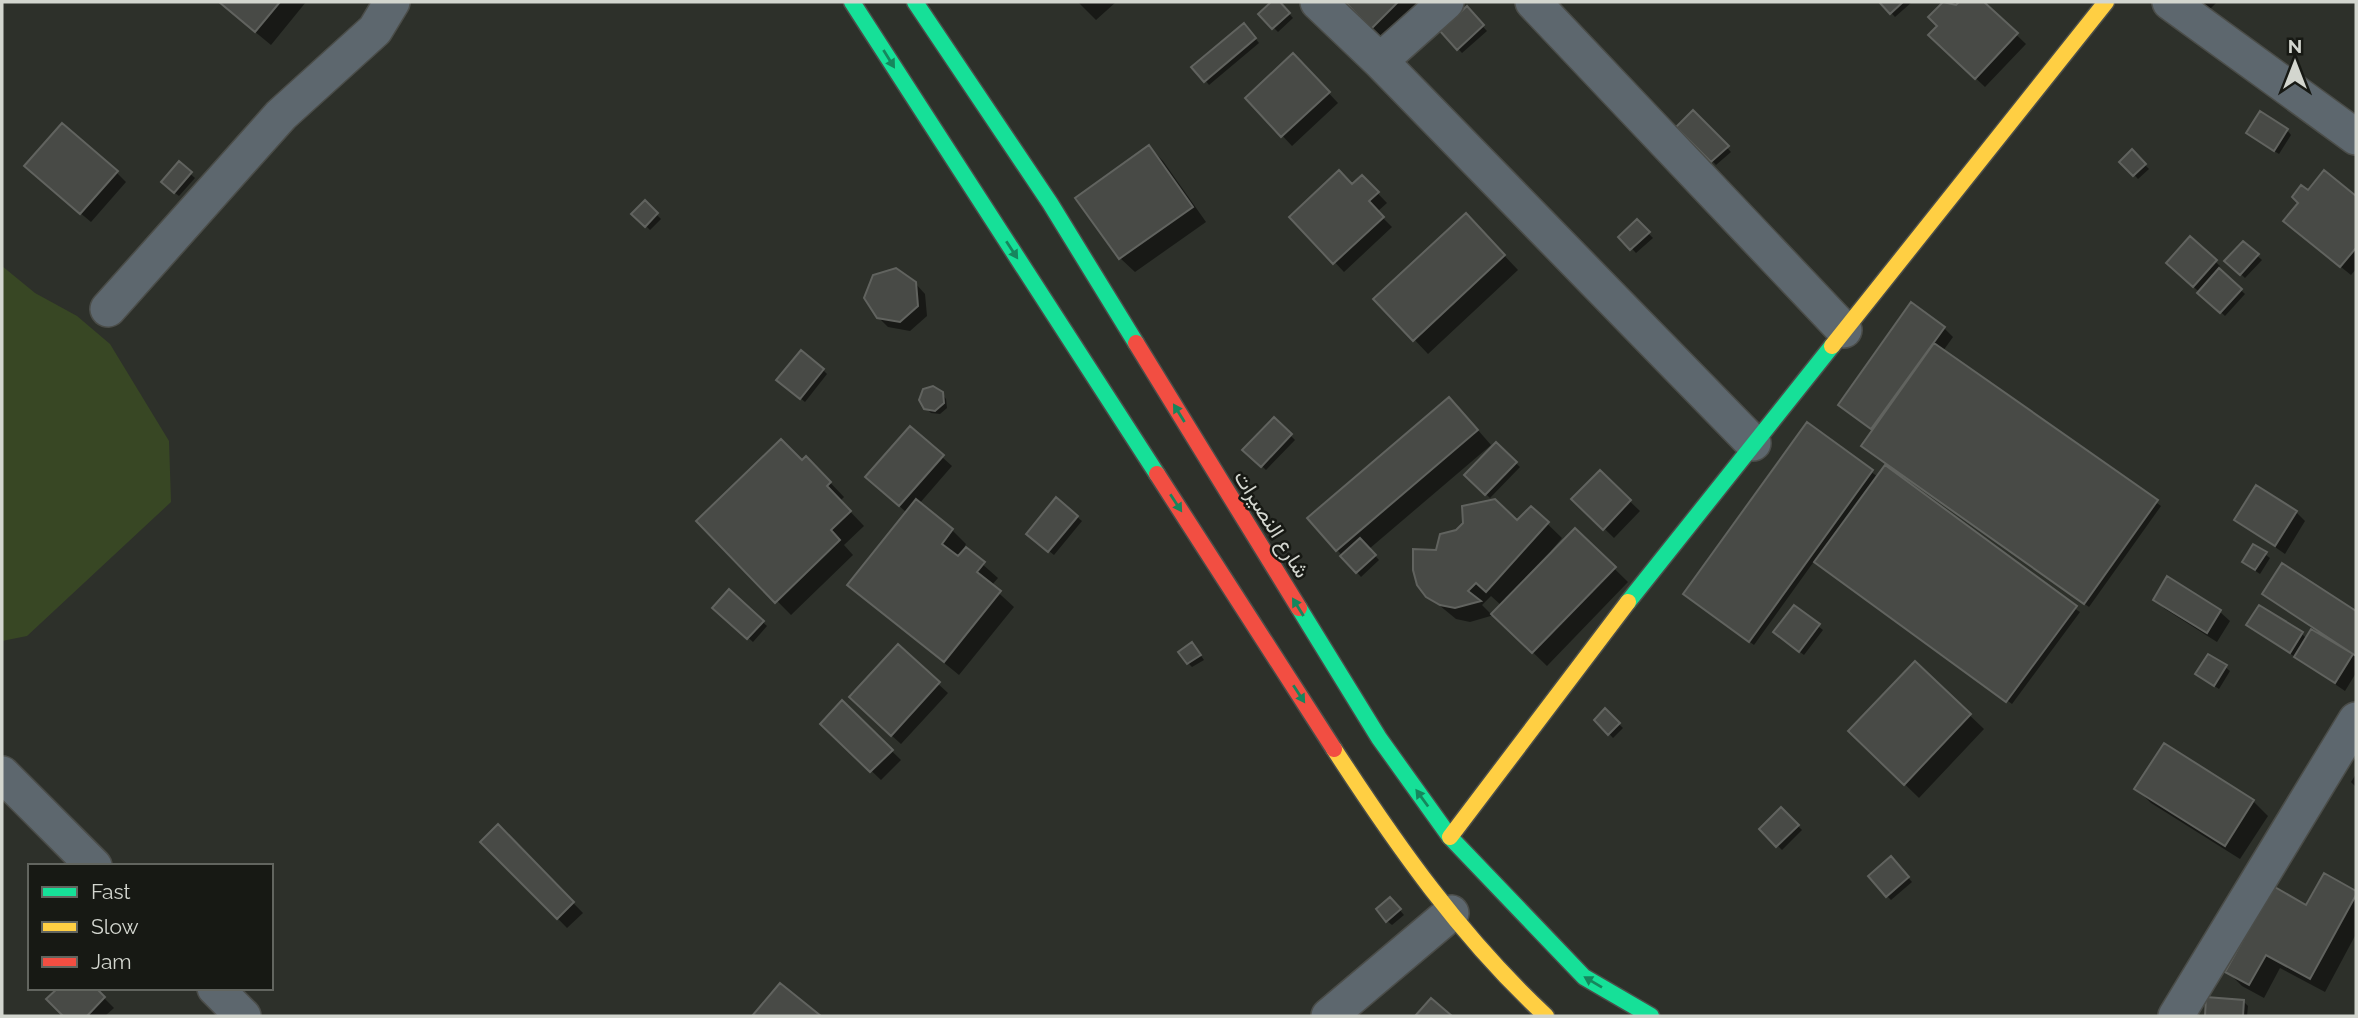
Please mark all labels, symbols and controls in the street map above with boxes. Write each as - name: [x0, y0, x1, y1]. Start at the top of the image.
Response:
- north arrow: [2260, 28, 2330, 98]
- text: N: [2288, 35, 2302, 57]
- one-way arrow: [882, 50, 895, 69]
- one-way arrow: [1005, 241, 1018, 260]
- one-way arrow: [1173, 403, 1186, 422]
- street label: شارع النصيرات: [1227, 466, 1315, 583]
- one-way arrow: [1169, 493, 1182, 513]
- one-way arrow: [1292, 597, 1305, 616]
- one-way arrow: [1293, 684, 1306, 704]
- one-way arrow: [1415, 789, 1429, 807]
- legend: [28, 864, 273, 990]
- text: Fast: [91, 879, 131, 904]
- text: Slow: [91, 914, 139, 939]
- text: Jam: [91, 949, 132, 974]
- one-way arrow: [1583, 975, 1602, 988]

